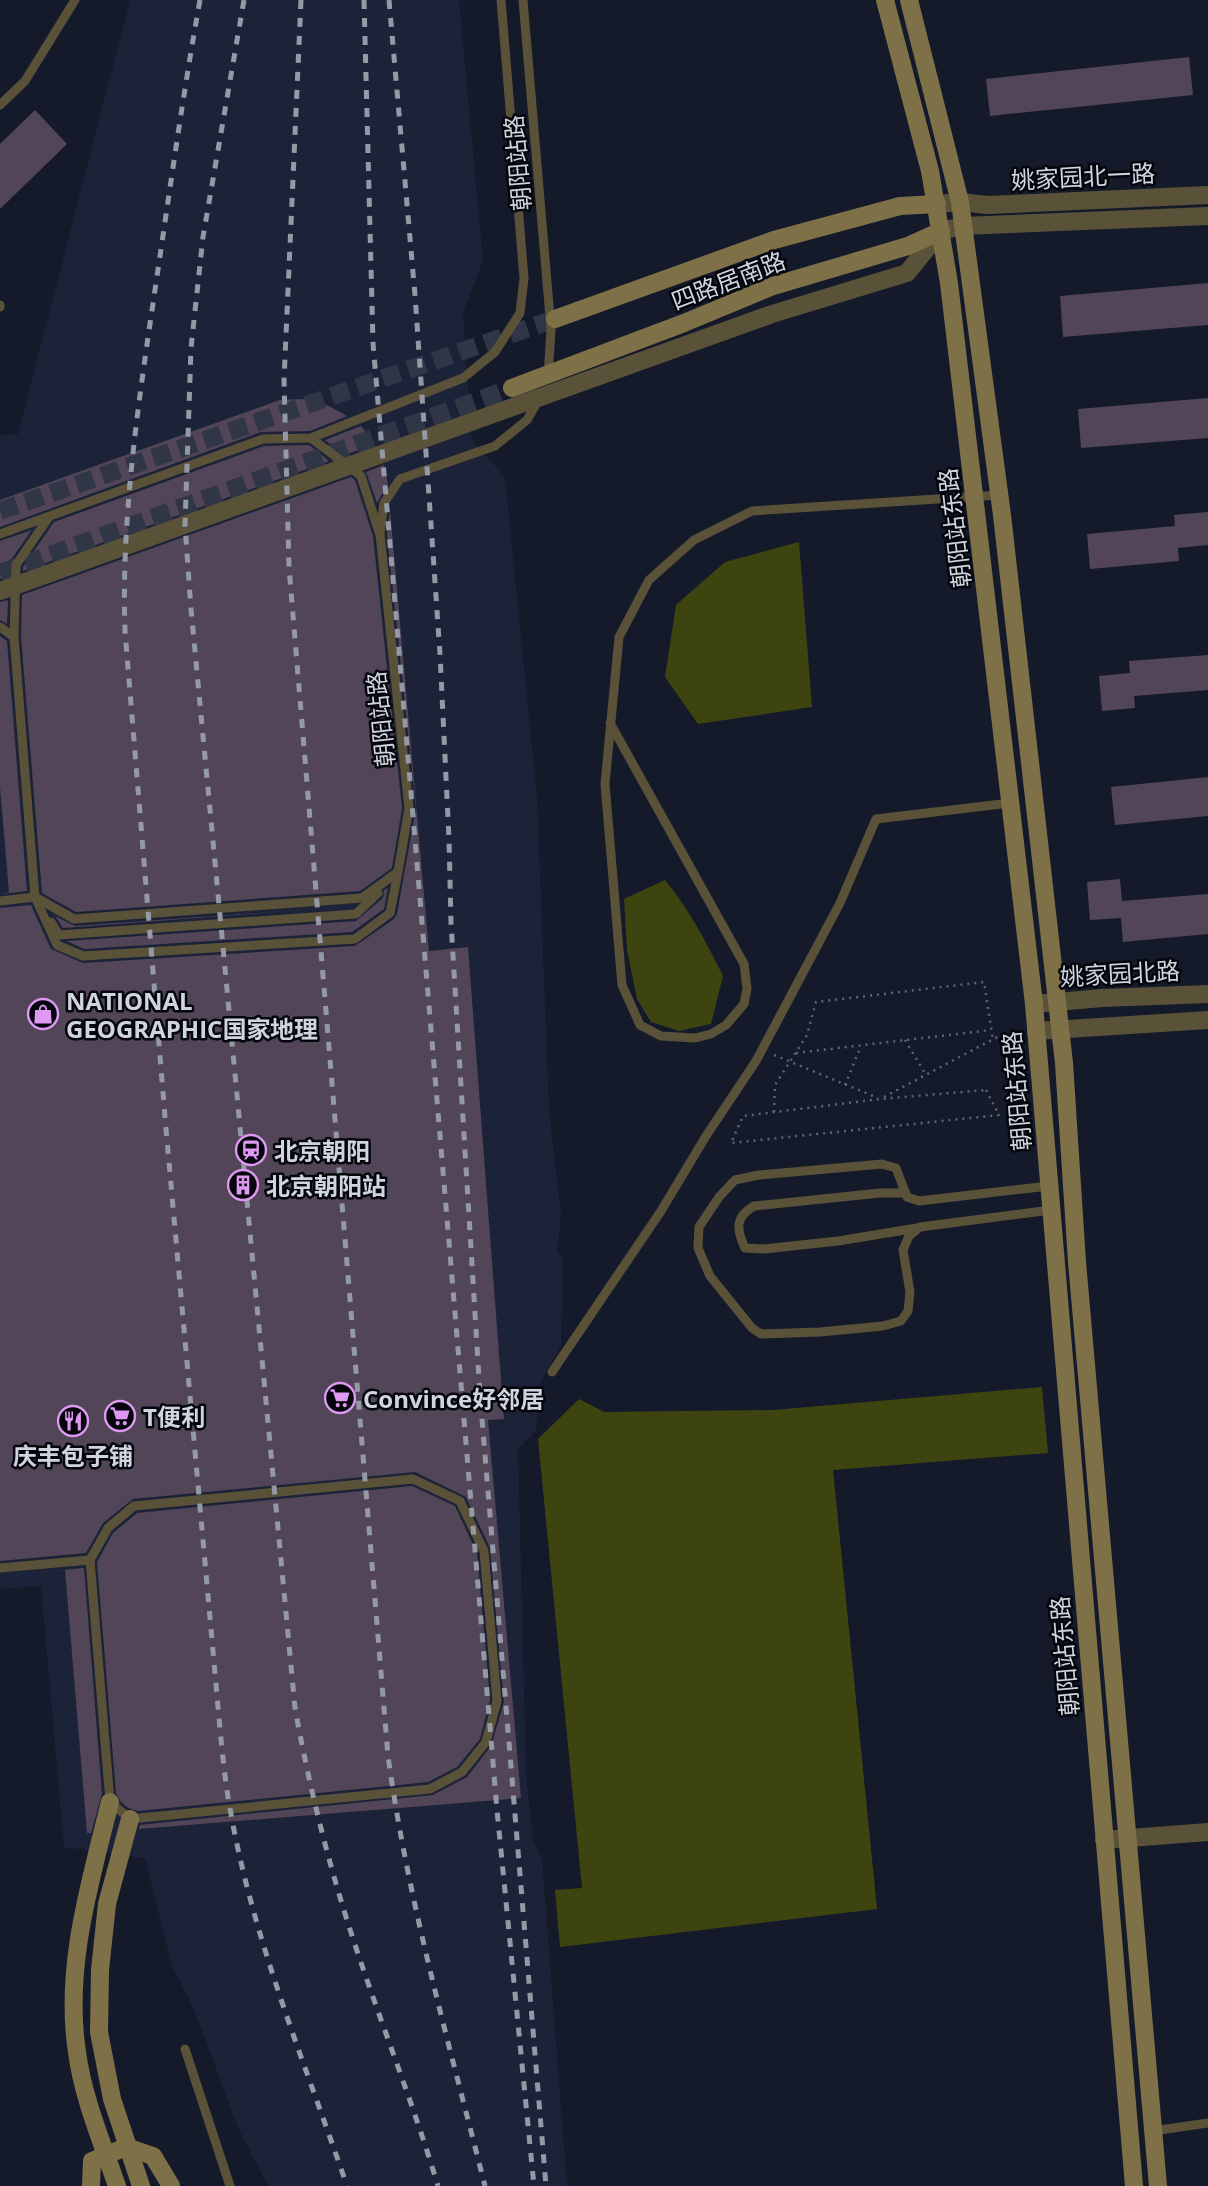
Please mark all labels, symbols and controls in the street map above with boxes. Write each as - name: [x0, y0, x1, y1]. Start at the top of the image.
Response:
- street label: 朝阳站路: [496, 114, 538, 212]
- street label: 姚家园北一路: [1010, 156, 1156, 196]
- street label: 四路居南路: [666, 243, 790, 317]
- street label: 朝阳站东路: [930, 466, 978, 590]
- street label: 朝阳站路: [359, 670, 401, 768]
- street label: 姚家园北路: [1059, 953, 1181, 993]
- place label: NATIONAL GEOGRAPHIC国家地理: [66, 984, 318, 1045]
- shop icon: NATIONAL GEOGRAPHIC国家地理: [26, 997, 60, 1031]
- street label: 朝阳站东路: [994, 1030, 1038, 1152]
- station icon: 北京朝阳: [234, 1133, 268, 1167]
- place label: 北京朝阳: [274, 1134, 370, 1167]
- building icon: 北京朝阳站: [226, 1168, 260, 1202]
- place label: 北京朝阳站: [266, 1169, 386, 1202]
- supermarket icon: Convince好邻居: [323, 1381, 357, 1415]
- place label: Convince好邻居: [363, 1382, 544, 1415]
- supermarket icon: T便利: [103, 1399, 137, 1433]
- place label: T便利: [143, 1400, 205, 1433]
- restaurant icon: 庆丰包子铺: [56, 1404, 90, 1438]
- place label: 庆丰包子铺: [13, 1439, 133, 1472]
- street label: 朝阳站东路: [1042, 1595, 1086, 1717]

